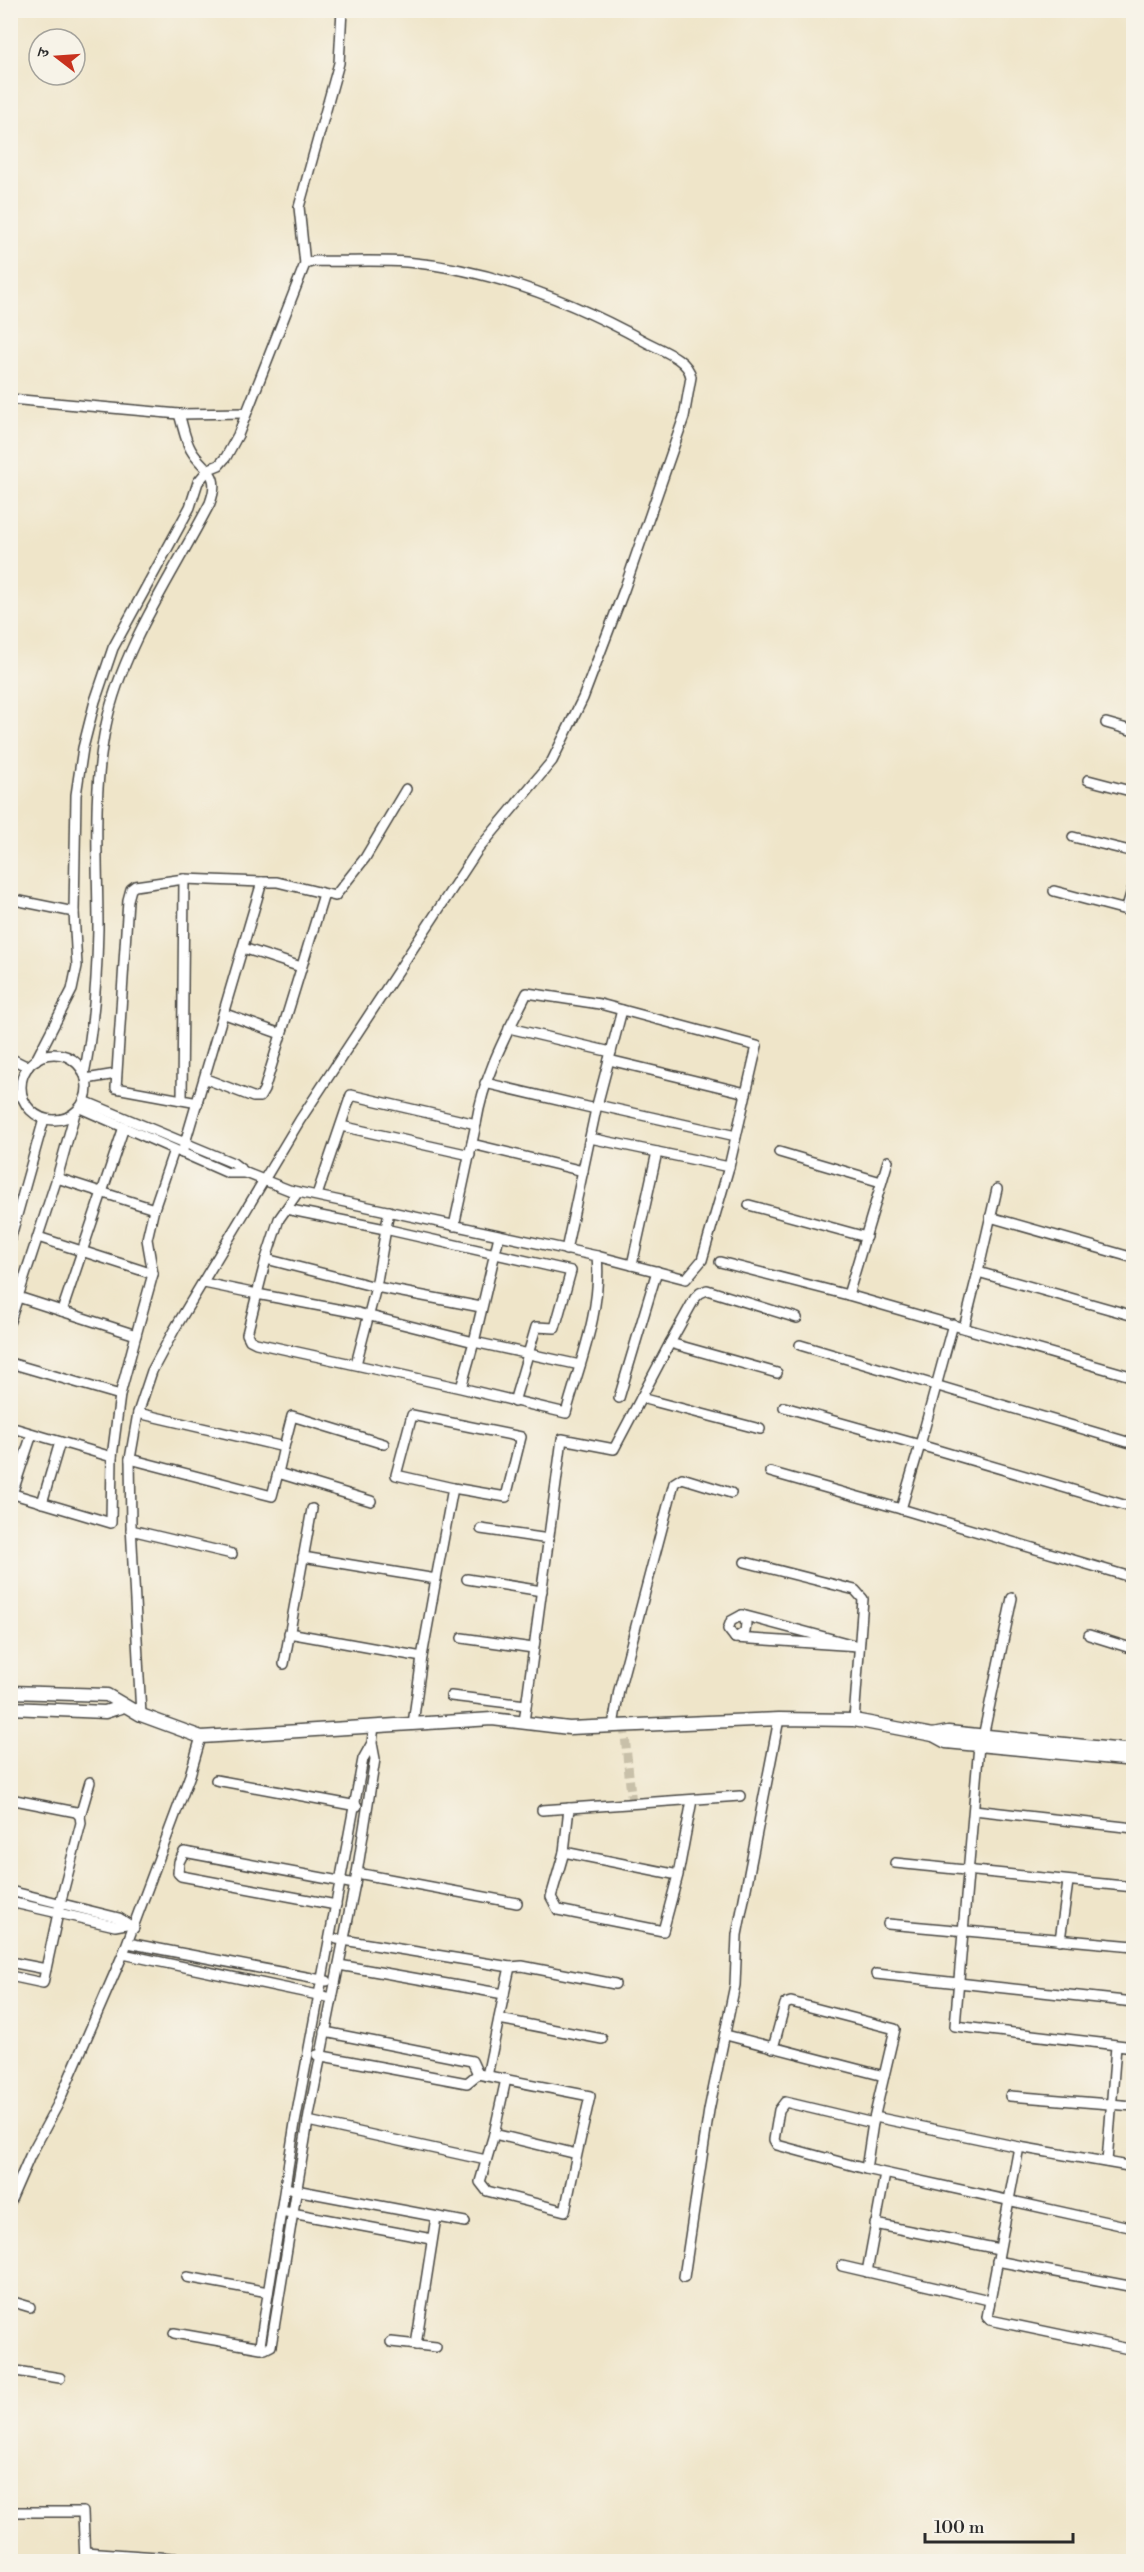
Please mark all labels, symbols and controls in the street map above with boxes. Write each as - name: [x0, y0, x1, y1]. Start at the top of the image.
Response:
- north arrow: [27, 27, 87, 87]
- text: उ: [33, 44, 55, 61]
- scale bar: [925, 2506, 1074, 2544]
- text: 100 m: [934, 2516, 985, 2539]

